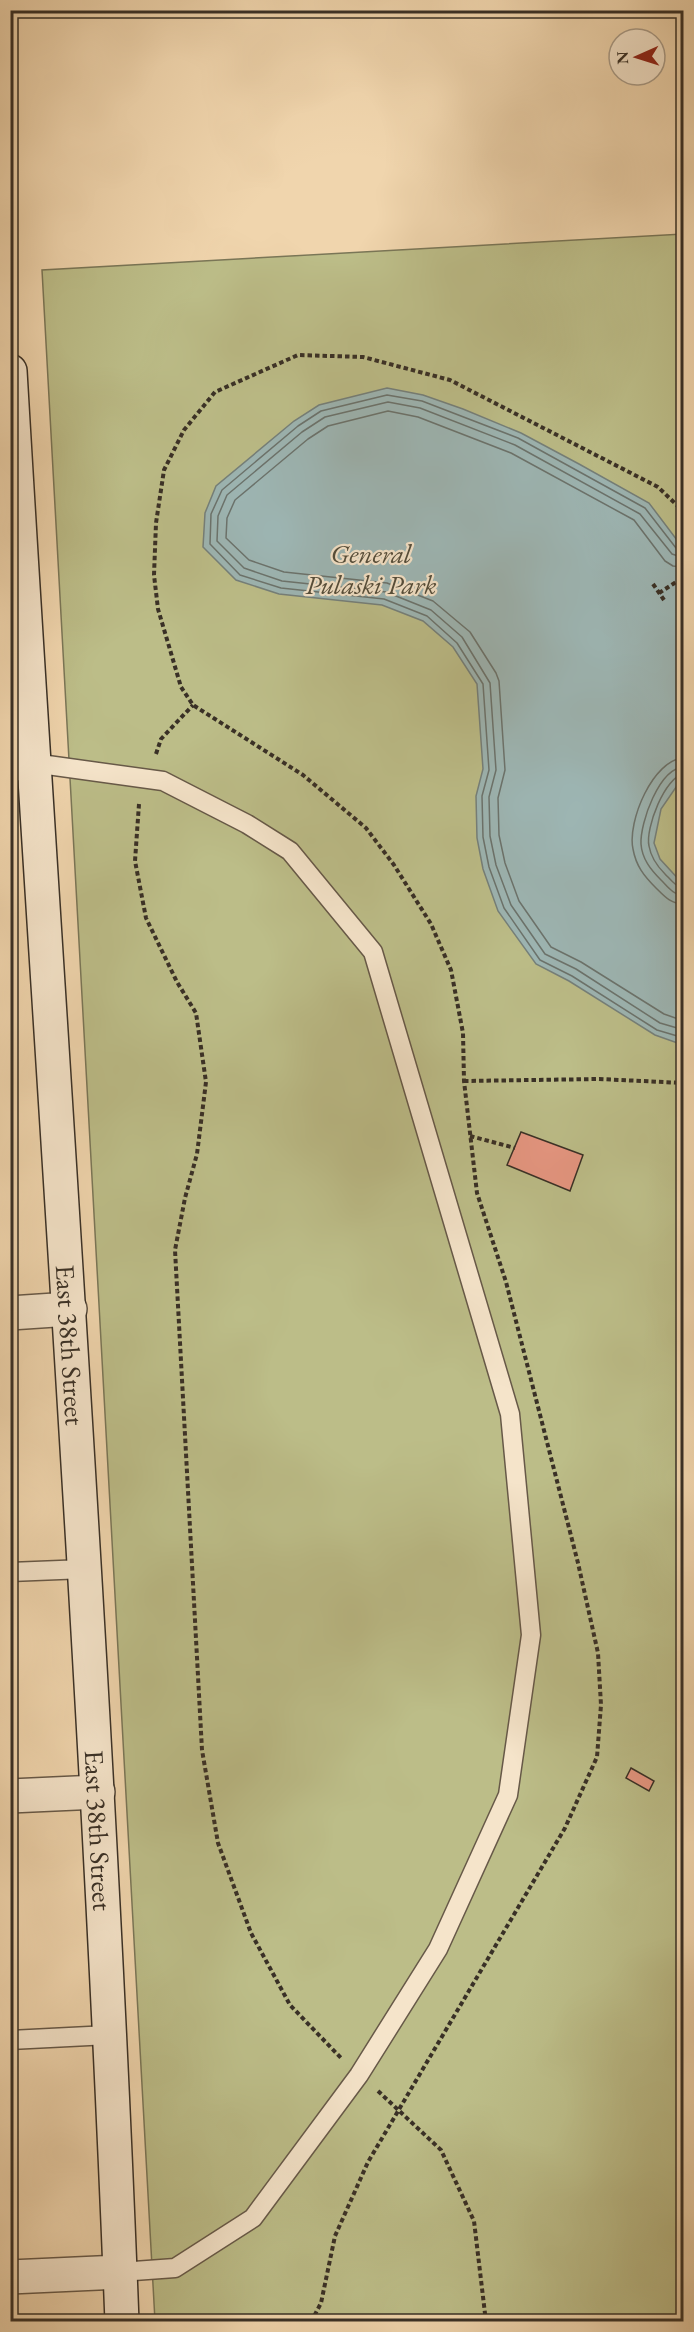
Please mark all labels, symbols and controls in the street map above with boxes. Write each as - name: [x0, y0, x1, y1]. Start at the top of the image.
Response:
- north arrow: [607, 27, 667, 87]
- text: N: [612, 51, 633, 65]
- park label: General Pulaski Park: [305, 536, 437, 602]
- street label: East 38th Street: [48, 1264, 93, 1427]
- street label: East 38th Street: [77, 1749, 121, 1912]

